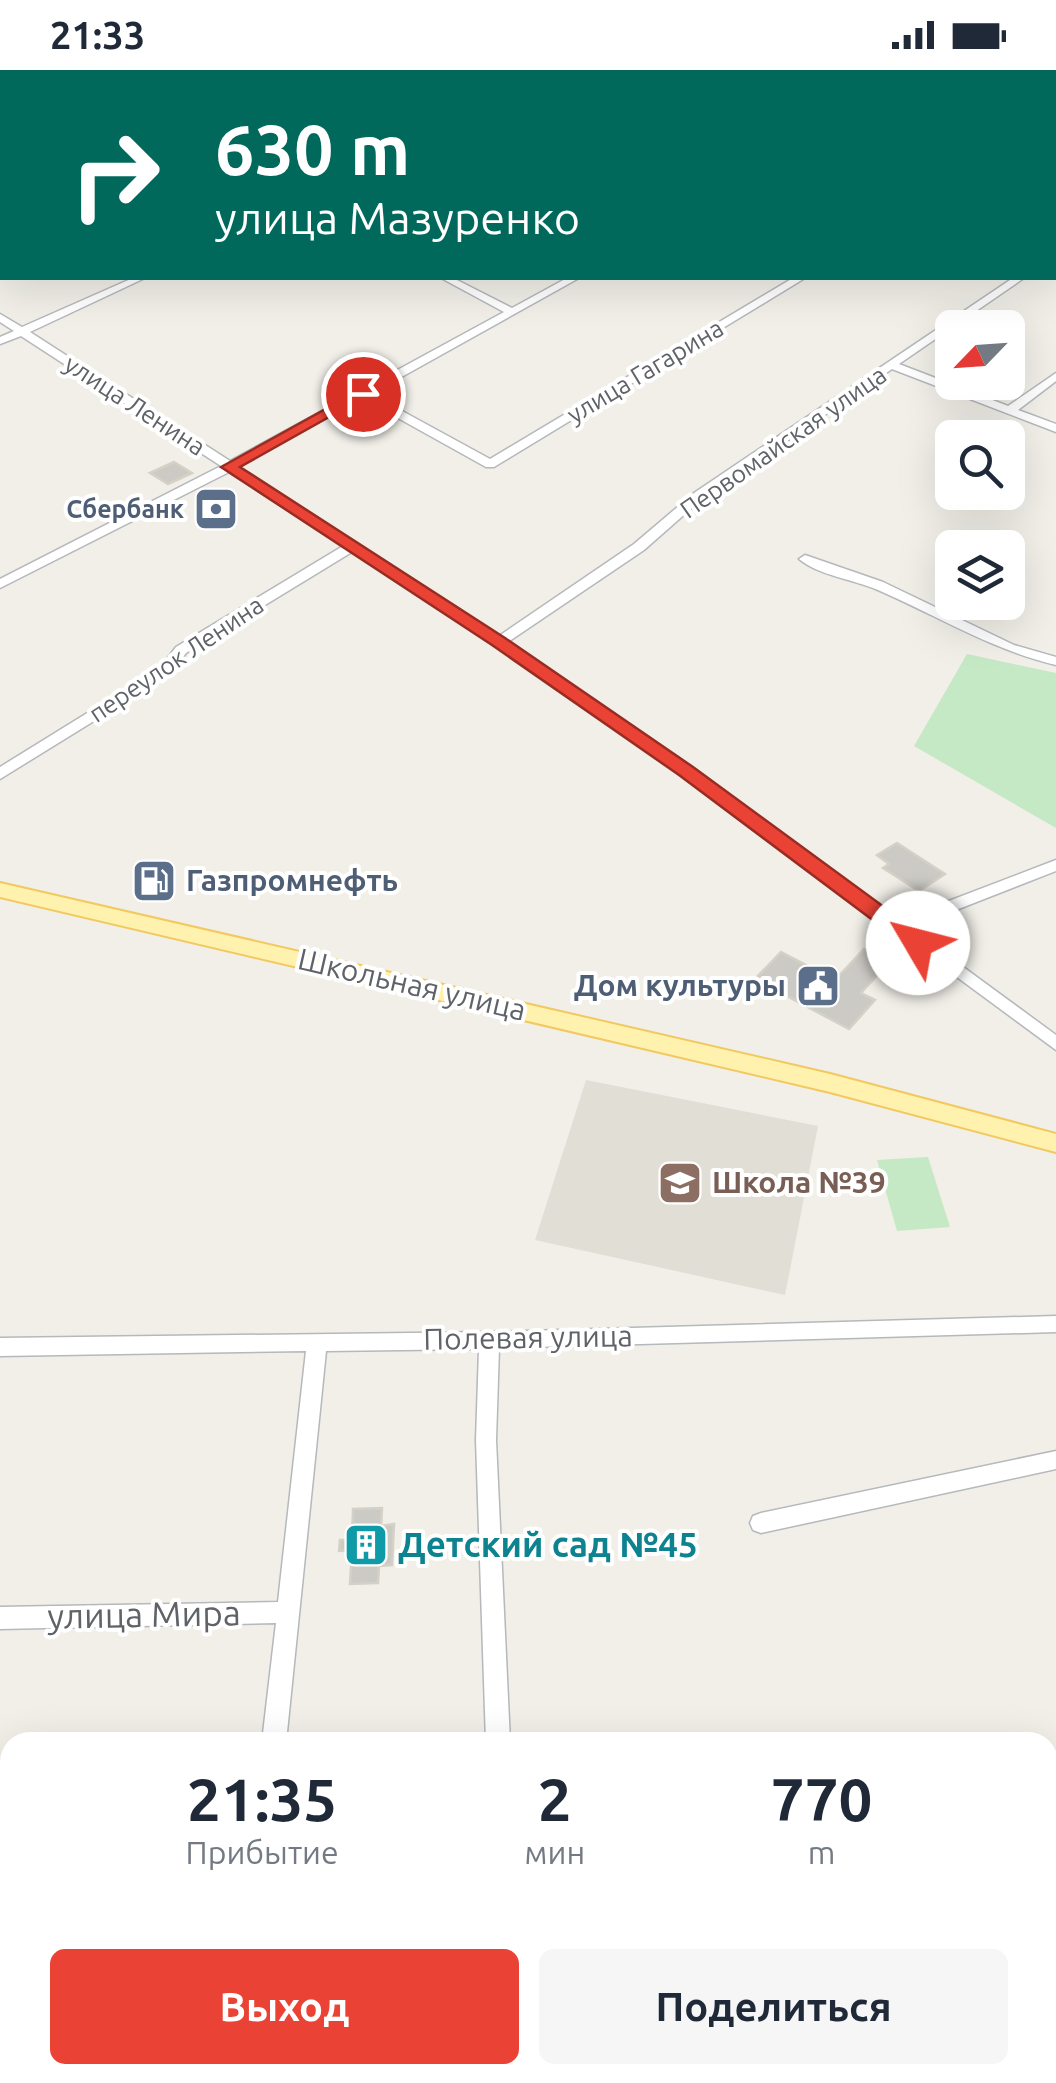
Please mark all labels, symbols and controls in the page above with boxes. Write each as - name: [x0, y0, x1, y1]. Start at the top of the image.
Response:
- text: 21:33: [50, 14, 145, 56]
- icon: right: [50, 110, 180, 240]
- text: 630 m: [215, 110, 410, 188]
- text: улица Мазуренко: [215, 192, 580, 243]
- north arrow: [935, 310, 1025, 400]
- map controls: [935, 310, 1025, 620]
- street label: улица Гагарина: [562, 313, 728, 429]
- street label: улица Ленина: [59, 349, 211, 461]
- pin: [321, 352, 406, 437]
- street label: Первомайская улица: [675, 360, 891, 524]
- icon: arrive: [336, 367, 391, 422]
- button: search: [935, 420, 1025, 510]
- bank icon: Сбербанк: [193, 486, 239, 532]
- place label: Сбербанк: [66, 495, 184, 523]
- button: layers: [935, 530, 1025, 620]
- street label: переулок Ленина: [84, 590, 268, 728]
- fuel station icon: Газпромнефть: [131, 858, 177, 904]
- place label: Газпромнефть: [186, 863, 398, 897]
- position arrow: [866, 891, 970, 995]
- street label: Школьная улица: [295, 941, 529, 1027]
- public building icon: Дом культуры: [795, 963, 841, 1009]
- place label: Дом культуры: [574, 968, 786, 1002]
- school or university icon: Школа №39: [657, 1160, 703, 1206]
- place label: Школа №39: [712, 1165, 886, 1199]
- street label: Полевая улица: [423, 1318, 633, 1356]
- building icon: Детский сад №45: [343, 1522, 389, 1568]
- place label: Детский сад №45: [398, 1524, 698, 1564]
- street label: улица Мира: [47, 1592, 241, 1636]
- text: 21:35: [187, 1765, 337, 1832]
- text: 2: [538, 1765, 572, 1832]
- text: 770: [771, 1765, 872, 1832]
- text: Прибытие: [186, 1834, 339, 1870]
- text: мин: [524, 1834, 585, 1870]
- text: m: [808, 1834, 835, 1870]
- button: Выход: [50, 1949, 519, 2064]
- button: Поделиться: [539, 1949, 1008, 2064]

